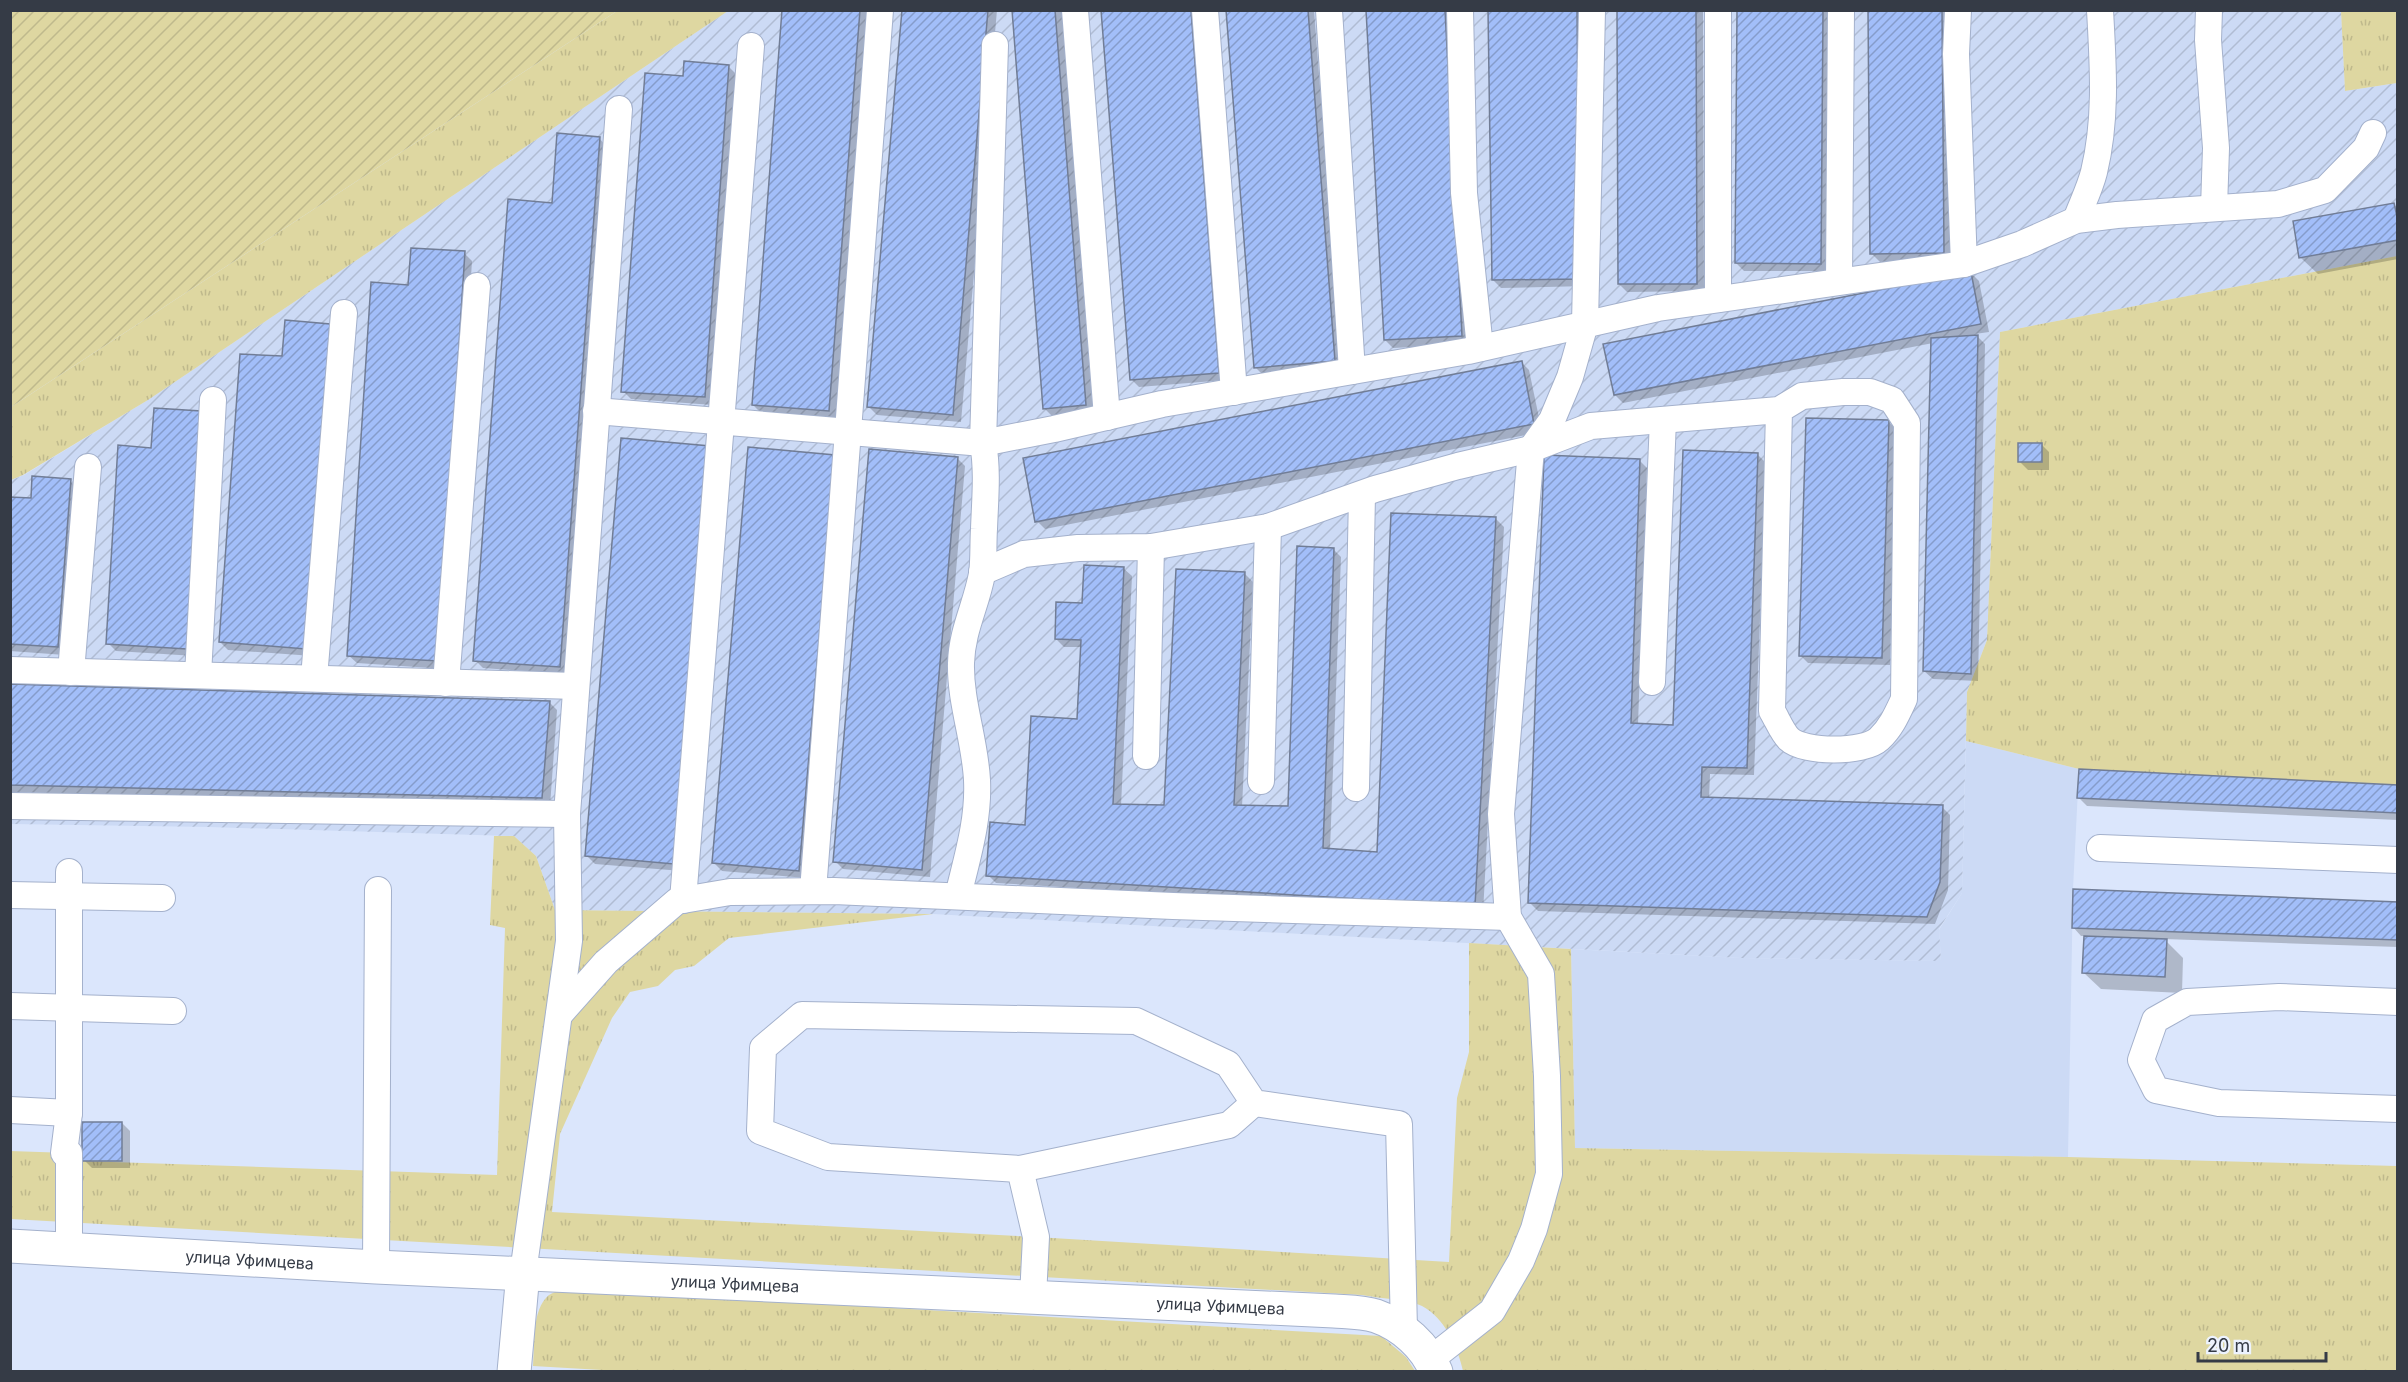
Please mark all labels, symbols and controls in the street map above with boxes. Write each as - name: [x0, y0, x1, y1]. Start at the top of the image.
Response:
- street label: улица Уфимцева: [185, 1246, 314, 1273]
- street label: улица Уфимцева: [670, 1271, 800, 1296]
- street label: улица Уфимцева: [1156, 1293, 1285, 1319]
- scale bar: [2198, 1325, 2326, 1363]
- text: 20 m: [2207, 1335, 2250, 1356]

